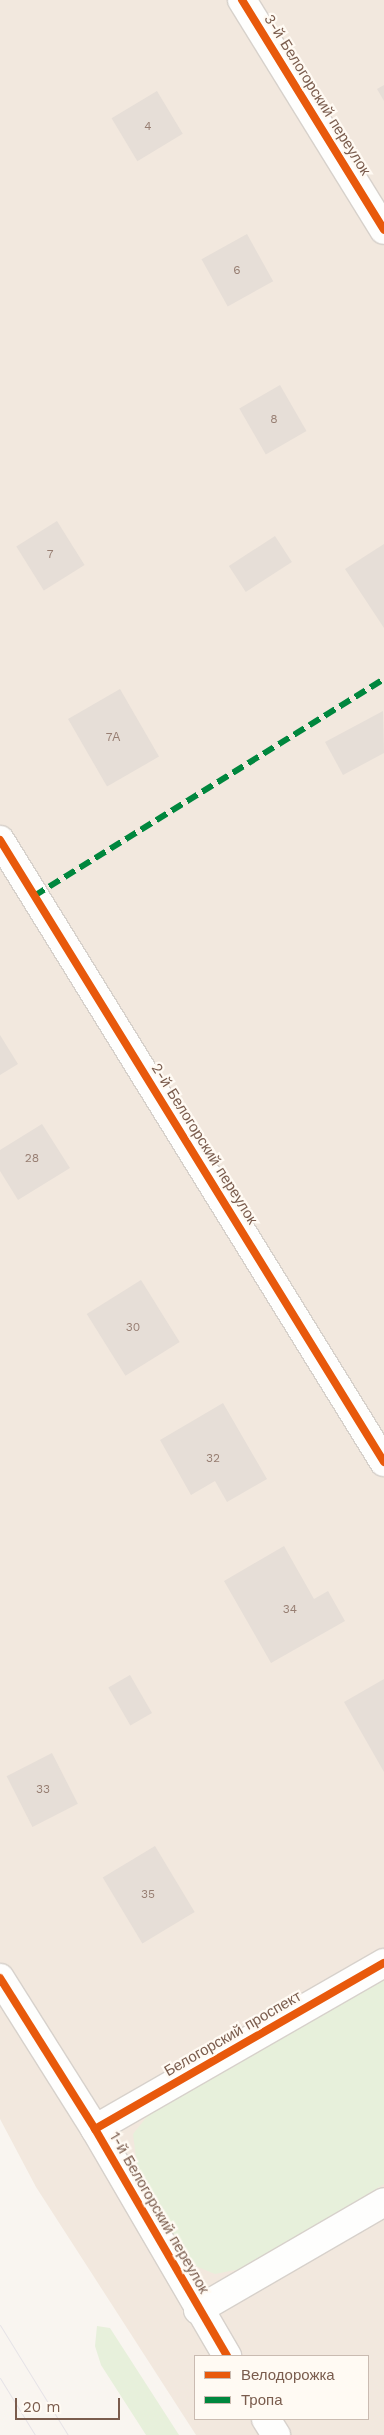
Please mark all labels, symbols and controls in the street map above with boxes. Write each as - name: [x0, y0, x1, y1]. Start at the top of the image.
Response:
- street label: 3-й Белогорский переулок: [260, 11, 374, 179]
- house number: 4: [144, 120, 152, 134]
- house number: 6: [233, 264, 241, 278]
- house number: 8: [270, 413, 278, 427]
- house number: 7: [47, 548, 53, 562]
- house number: 7А: [106, 731, 120, 745]
- street label: 2-й Белогорский переулок: [147, 1060, 261, 1228]
- house number: 28: [25, 1152, 39, 1166]
- house number: 30: [126, 1321, 140, 1335]
- house number: 32: [206, 1452, 220, 1466]
- house number: 34: [283, 1603, 297, 1617]
- house number: 33: [36, 1783, 50, 1797]
- house number: 35: [141, 1888, 155, 1902]
- street label: Белогорский проспект: [161, 1987, 305, 2081]
- street label: 1-й Белогорский переулок: [105, 2129, 213, 2297]
- legend: [194, 2355, 369, 2420]
- text: Велодорожка: [241, 2366, 335, 2384]
- scale bar: [18, 2388, 122, 2420]
- text: Тропа: [241, 2391, 282, 2409]
- text: 20 m: [23, 2398, 61, 2416]

